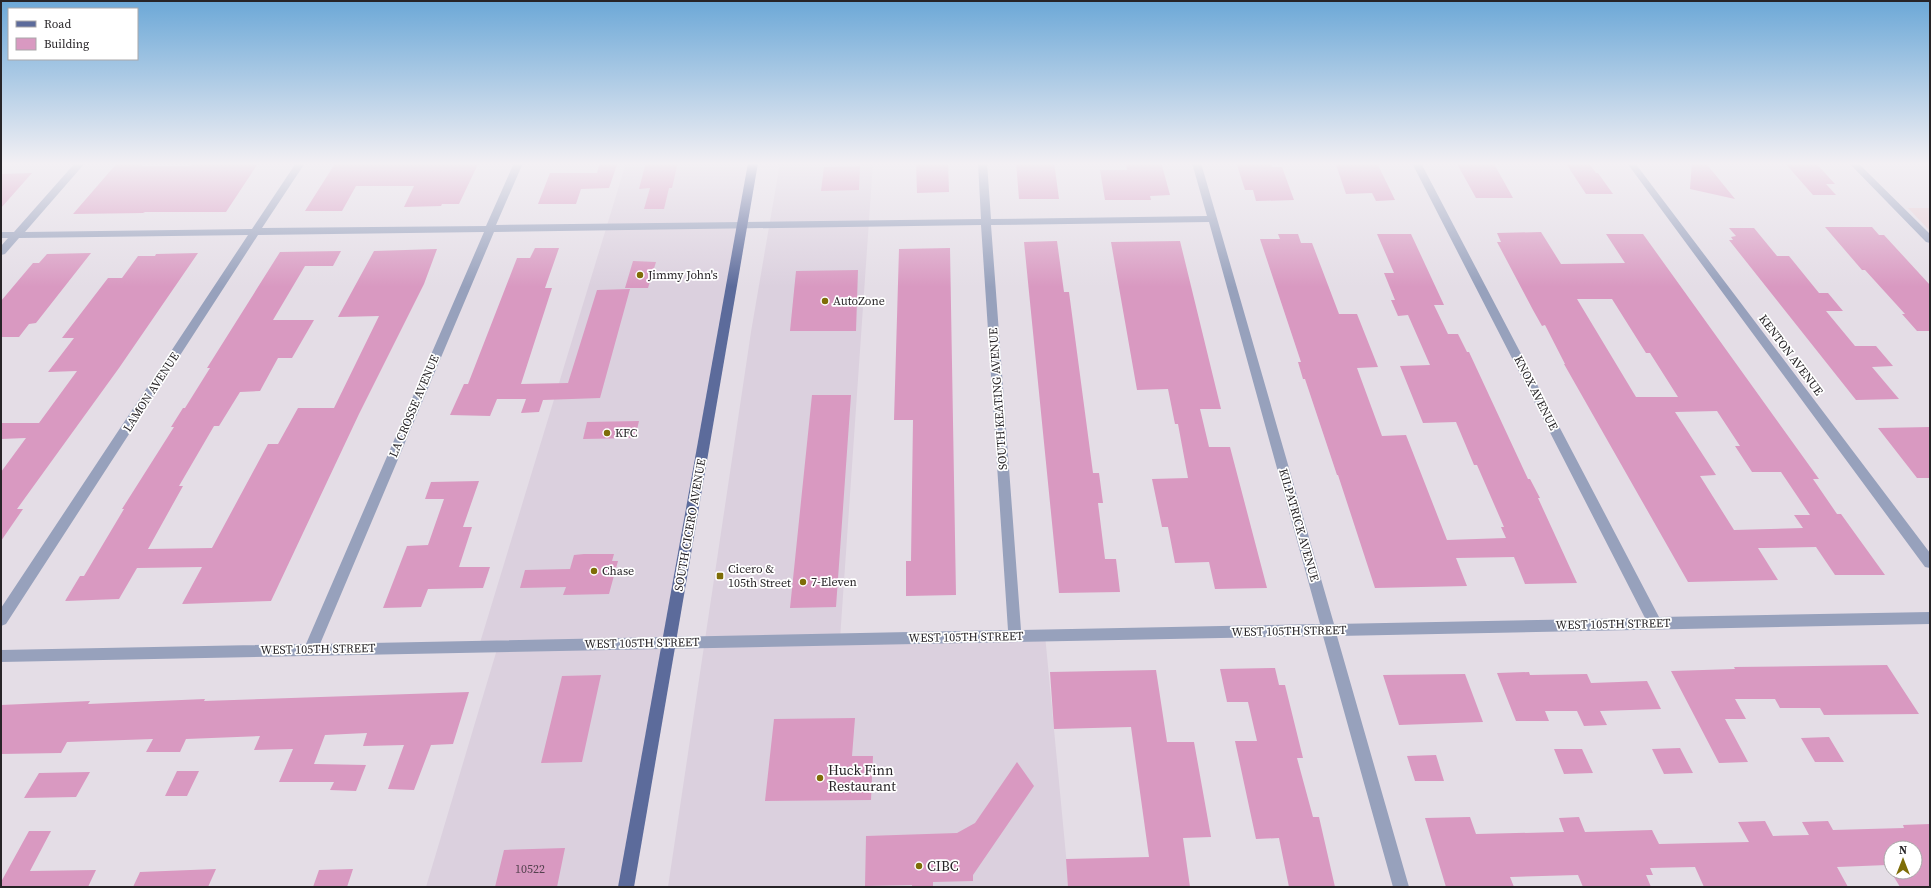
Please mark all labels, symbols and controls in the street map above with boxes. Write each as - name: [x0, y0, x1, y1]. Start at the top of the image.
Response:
- legend: [8, 8, 138, 60]
- text: Road: [44, 16, 71, 32]
- text: Building: [44, 36, 89, 52]
- place label: Jimmy John's: [647, 267, 718, 283]
- marker: Jimmy John's: [635, 270, 645, 280]
- place label: AutoZone: [833, 293, 885, 309]
- marker: AutoZone: [820, 296, 830, 306]
- street label: KENTON AVENUE: [1755, 311, 1827, 399]
- street label: SOUTH KEATING AVENUE: [985, 327, 1011, 471]
- street label: LAMON AVENUE: [119, 349, 183, 435]
- street label: LA CROSSE AVENUE: [385, 352, 443, 460]
- street label: KNOX AVENUE: [1510, 353, 1562, 433]
- place label: KFC: [615, 425, 638, 441]
- marker: KFC: [602, 428, 612, 438]
- street label: SOUTH CICERO AVENUE: [670, 458, 710, 592]
- street label: KILPATRICK AVENUE: [1275, 467, 1323, 583]
- place label: Cicero & 105th Street: [728, 561, 791, 591]
- place label: Chase: [602, 563, 634, 579]
- marker: Chase: [589, 566, 599, 576]
- marker: Cicero & 105th Street: [715, 571, 725, 581]
- place label: 7-Eleven: [811, 574, 857, 590]
- marker: 7-Eleven: [798, 577, 808, 587]
- street label: WEST 105TH STREET: [1555, 615, 1671, 633]
- street label: WEST 105TH STREET: [1231, 622, 1347, 640]
- street label: WEST 105TH STREET: [908, 628, 1024, 646]
- street label: WEST 105TH STREET: [584, 634, 700, 652]
- street label: WEST 105TH STREET: [260, 640, 376, 658]
- place label: Huck Finn Restaurant: [828, 760, 896, 796]
- marker: Huck Finn Restaurant: [815, 773, 825, 783]
- north arrow: [1883, 840, 1923, 880]
- text: N: [1899, 843, 1907, 858]
- place label: CIBC: [927, 856, 959, 876]
- house number: 10522: [515, 861, 545, 877]
- marker: CIBC: [914, 861, 924, 871]

